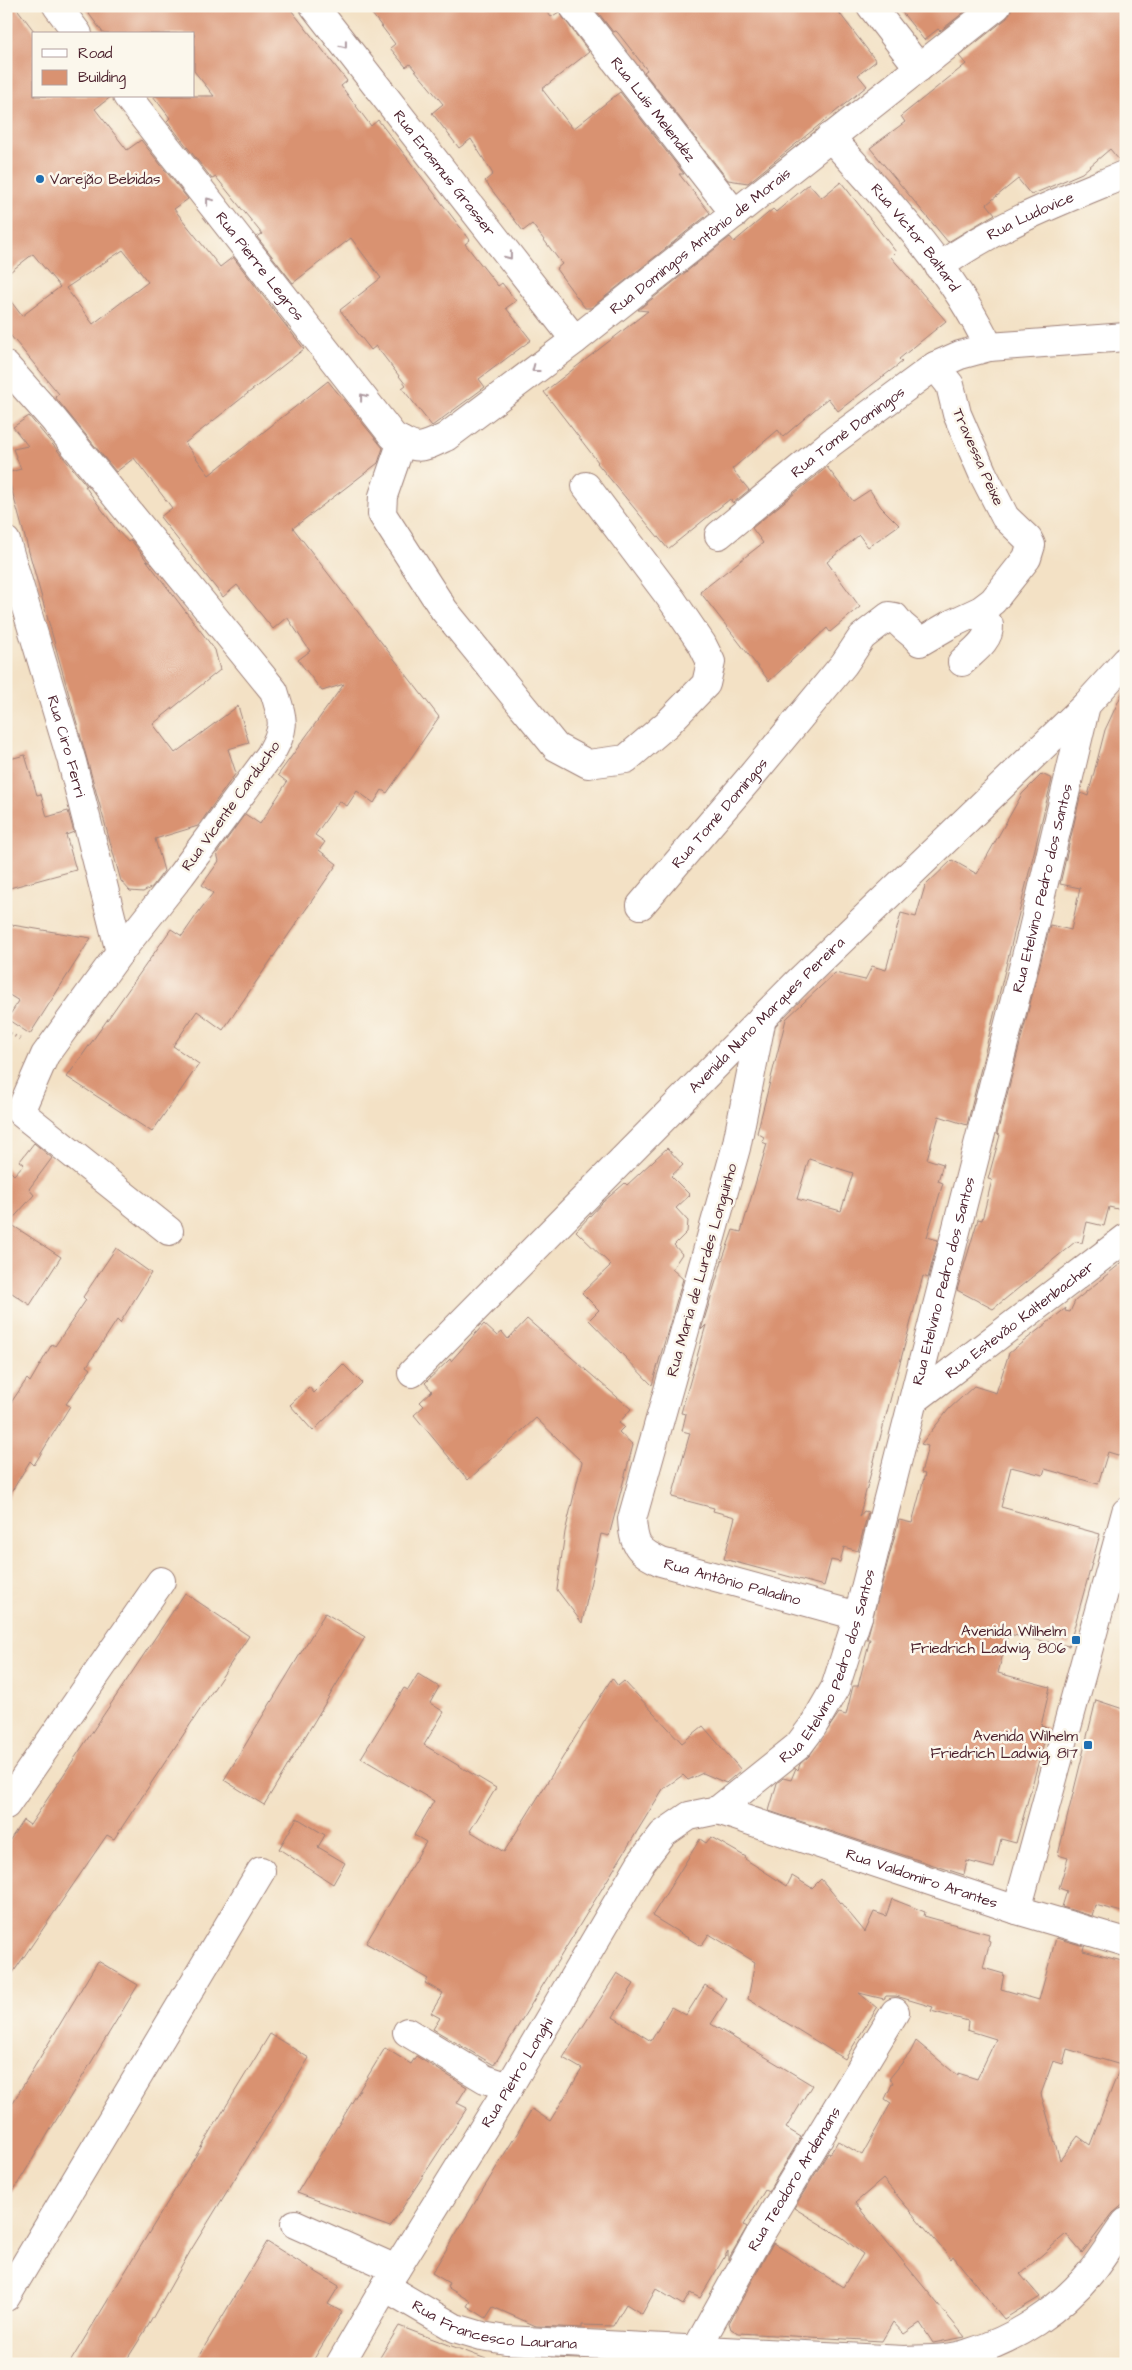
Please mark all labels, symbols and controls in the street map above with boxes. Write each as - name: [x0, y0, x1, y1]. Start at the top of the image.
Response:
- legend: [32, 32, 195, 98]
- one-way arrow: [339, 39, 347, 48]
- text: Road: [78, 43, 113, 64]
- street label: Rua Luís Melendéz: [606, 53, 701, 167]
- text: Building: [78, 67, 126, 89]
- street label: Rua Erasmus Grasser: [389, 106, 501, 241]
- street label: Rua Domingos Antônio de Morais: [605, 162, 796, 319]
- place label: Varejão Bebidas: [50, 169, 161, 190]
- marker: Varejão Bebidas: [34, 173, 46, 185]
- street label: Rua Victor Baltard: [866, 179, 965, 296]
- street label: Rua Ludovice: [983, 186, 1077, 245]
- one-way arrow: [207, 198, 215, 207]
- street label: Rua Pierre Legros: [211, 207, 310, 325]
- one-way arrow: [503, 250, 511, 259]
- one-way arrow: [532, 364, 541, 372]
- street label: Rua Tomé Domingos: [786, 381, 910, 482]
- one-way arrow: [360, 394, 369, 403]
- street label: Travessa Peixe: [947, 405, 1009, 509]
- street label: Rua Ciro Ferri: [42, 693, 91, 800]
- street label: Rua Vicente Carducho: [177, 736, 286, 875]
- street label: Rua Tomé Domingos: [667, 753, 773, 873]
- street label: Rua Etelvino Pedro dos Santos: [1007, 781, 1078, 995]
- street label: Avenida Nuno Marques Pereira: [684, 932, 850, 1098]
- street label: Rua Maria de Lurdes Longuinho: [661, 1160, 744, 1379]
- street label: Rua Etelvino Pedro dos Santos: [907, 1174, 980, 1387]
- street label: Rua Estevão Kaltenbacher: [940, 1256, 1098, 1383]
- street label: Rua Antônio Paladino: [662, 1553, 804, 1610]
- street label: Rua Etelvino Pedro dos Santos: [775, 1567, 880, 1768]
- place label: Avenida Wilhelm Friedrich Ladwig, 806: [911, 1621, 1067, 1660]
- marker: Avenida Wilhelm Friedrich Ladwig, 806: [1070, 1634, 1082, 1646]
- place label: Avenida Wilhelm Friedrich Ladwig, 817: [930, 1726, 1078, 1765]
- marker: Avenida Wilhelm Friedrich Ladwig, 817: [1082, 1739, 1094, 1751]
- street label: Rua Valdomiro Arantes: [843, 1843, 1001, 1914]
- street label: Rua Pietro Longhi: [476, 2013, 558, 2131]
- street label: Rua Teodoro Ardemans: [742, 2102, 846, 2255]
- street label: Rua Francesco Laurana: [408, 2295, 578, 2354]

